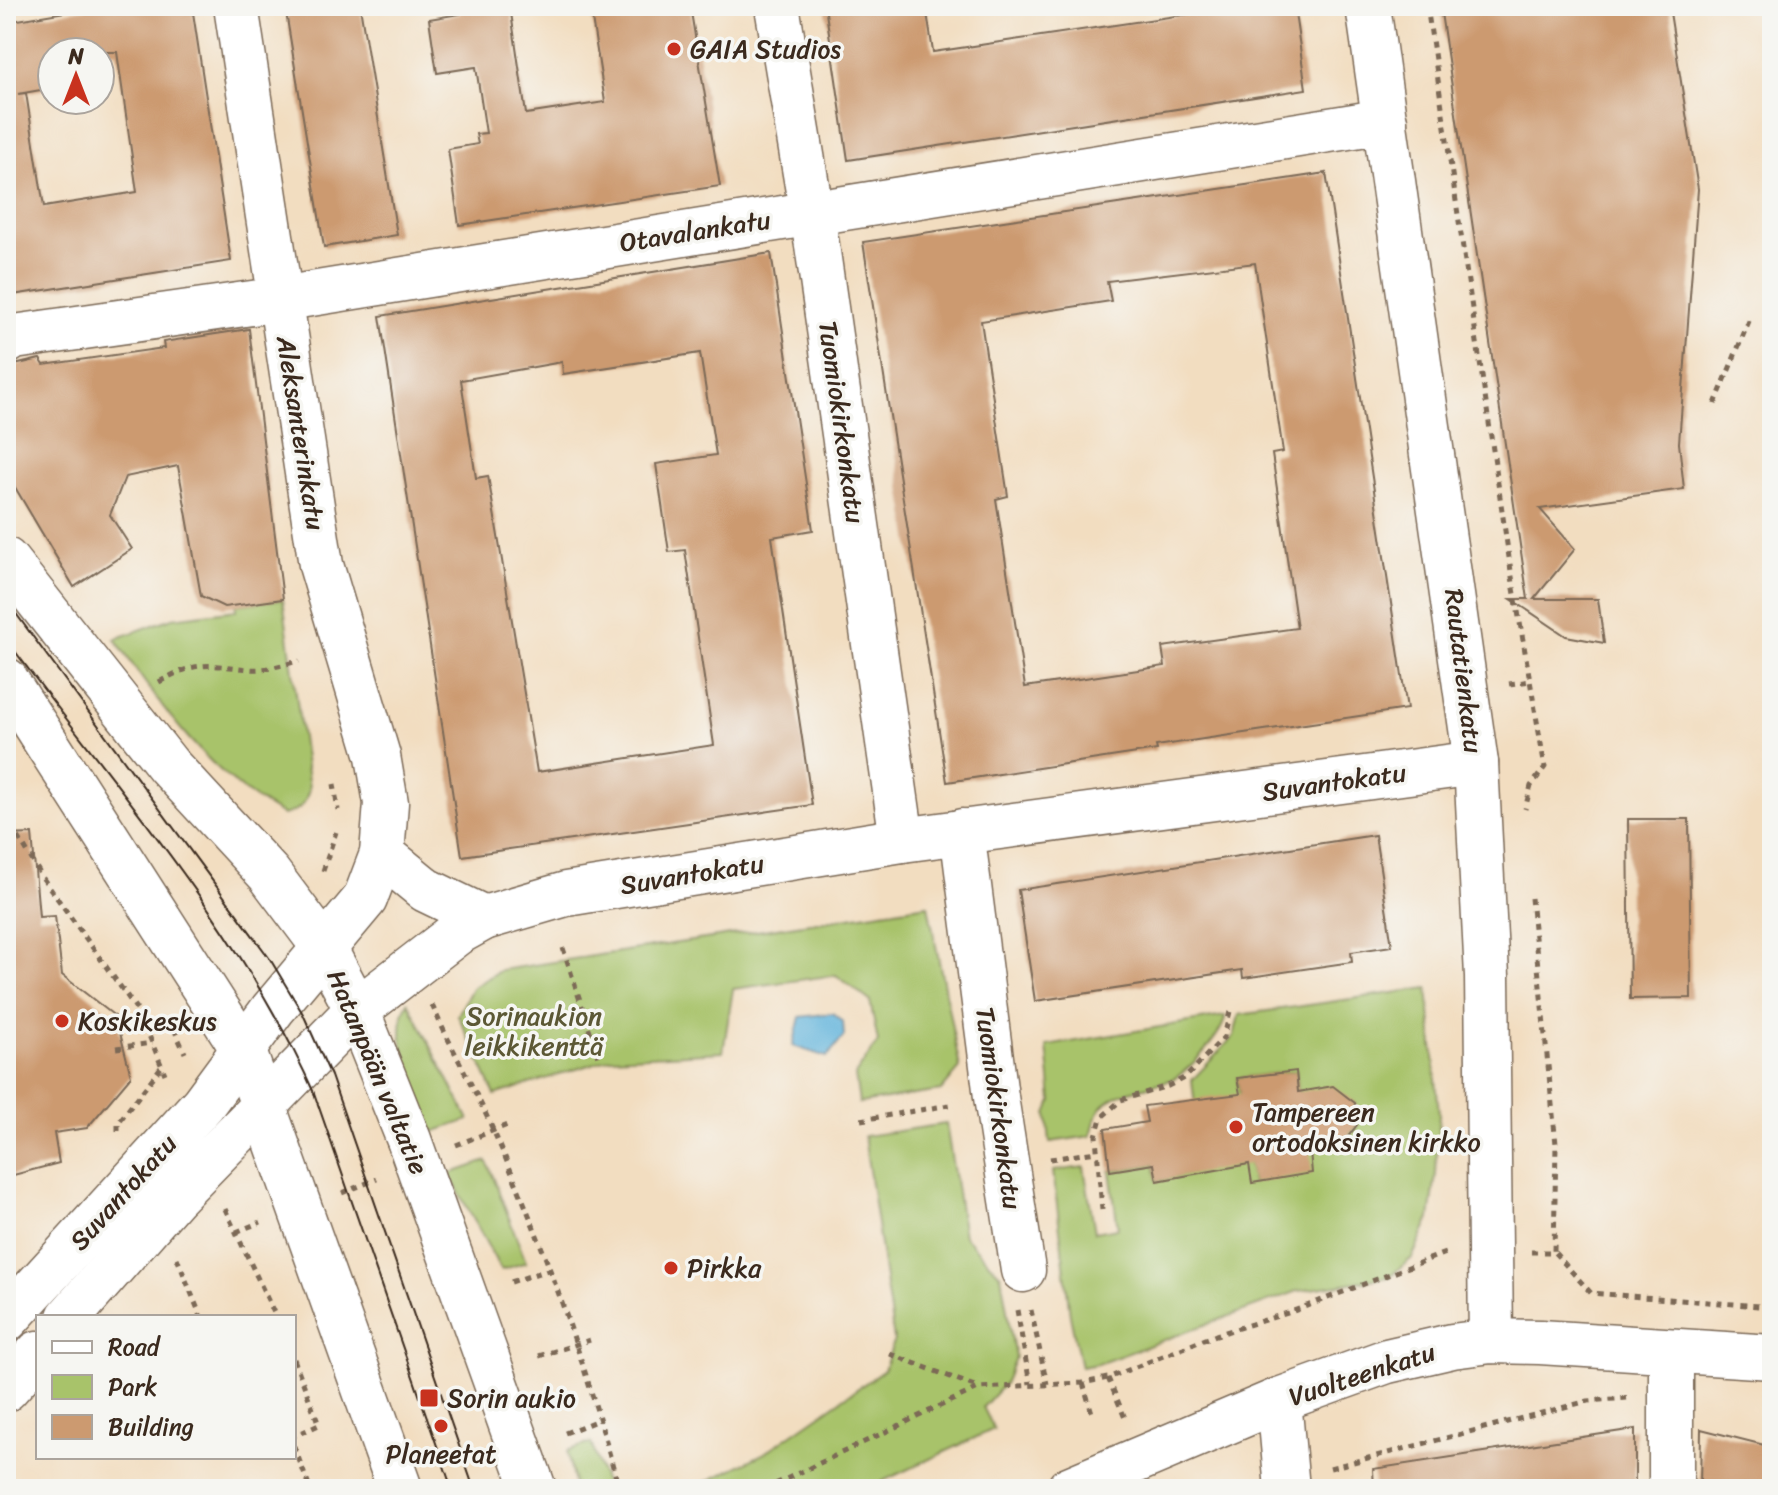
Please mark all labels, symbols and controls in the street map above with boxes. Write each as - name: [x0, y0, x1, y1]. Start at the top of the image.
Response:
- place label: GAIA Studios: [690, 26, 841, 72]
- north arrow: [36, 36, 116, 116]
- text: N: [67, 37, 84, 76]
- marker: GAIA Studios: [665, 40, 683, 58]
- street label: Otavalankatu: [616, 196, 774, 266]
- street label: Tuomiokirkonkatu: [805, 318, 879, 526]
- street label: Aleksanterinkatu: [263, 331, 339, 534]
- street label: Rautatienkatu: [1431, 586, 1497, 756]
- street label: Suvantokatu: [1259, 749, 1409, 815]
- street label: Suvantokatu: [617, 840, 767, 908]
- street label: Hatanpään valtatie: [314, 962, 442, 1182]
- park label: Sorinaukion leikkikenttä: [465, 993, 604, 1069]
- place label: Koskikeskus: [78, 998, 217, 1044]
- street label: Tuomiokirkonkatu: [962, 1004, 1036, 1212]
- marker: Koskikeskus: [53, 1012, 71, 1030]
- place label: Tampereen ortodoksinen kirkko: [1252, 1089, 1481, 1165]
- marker: Tampereen ortodoksinen kirkko: [1227, 1118, 1245, 1136]
- street label: Suvantokatu: [57, 1123, 189, 1261]
- place label: Pirkka: [687, 1245, 762, 1291]
- marker: Pirkka: [662, 1259, 680, 1277]
- legend: [36, 1315, 296, 1459]
- text: Road: [108, 1326, 162, 1368]
- street label: Vuolteenkatu: [1283, 1329, 1441, 1419]
- text: Park: [108, 1366, 157, 1408]
- place label: Sorin aukio: [447, 1375, 576, 1421]
- marker: Sorin aukio: [418, 1387, 440, 1409]
- text: Building: [108, 1406, 194, 1448]
- marker: Planeetat: [432, 1417, 450, 1435]
- place label: Planeetat: [385, 1431, 497, 1477]

